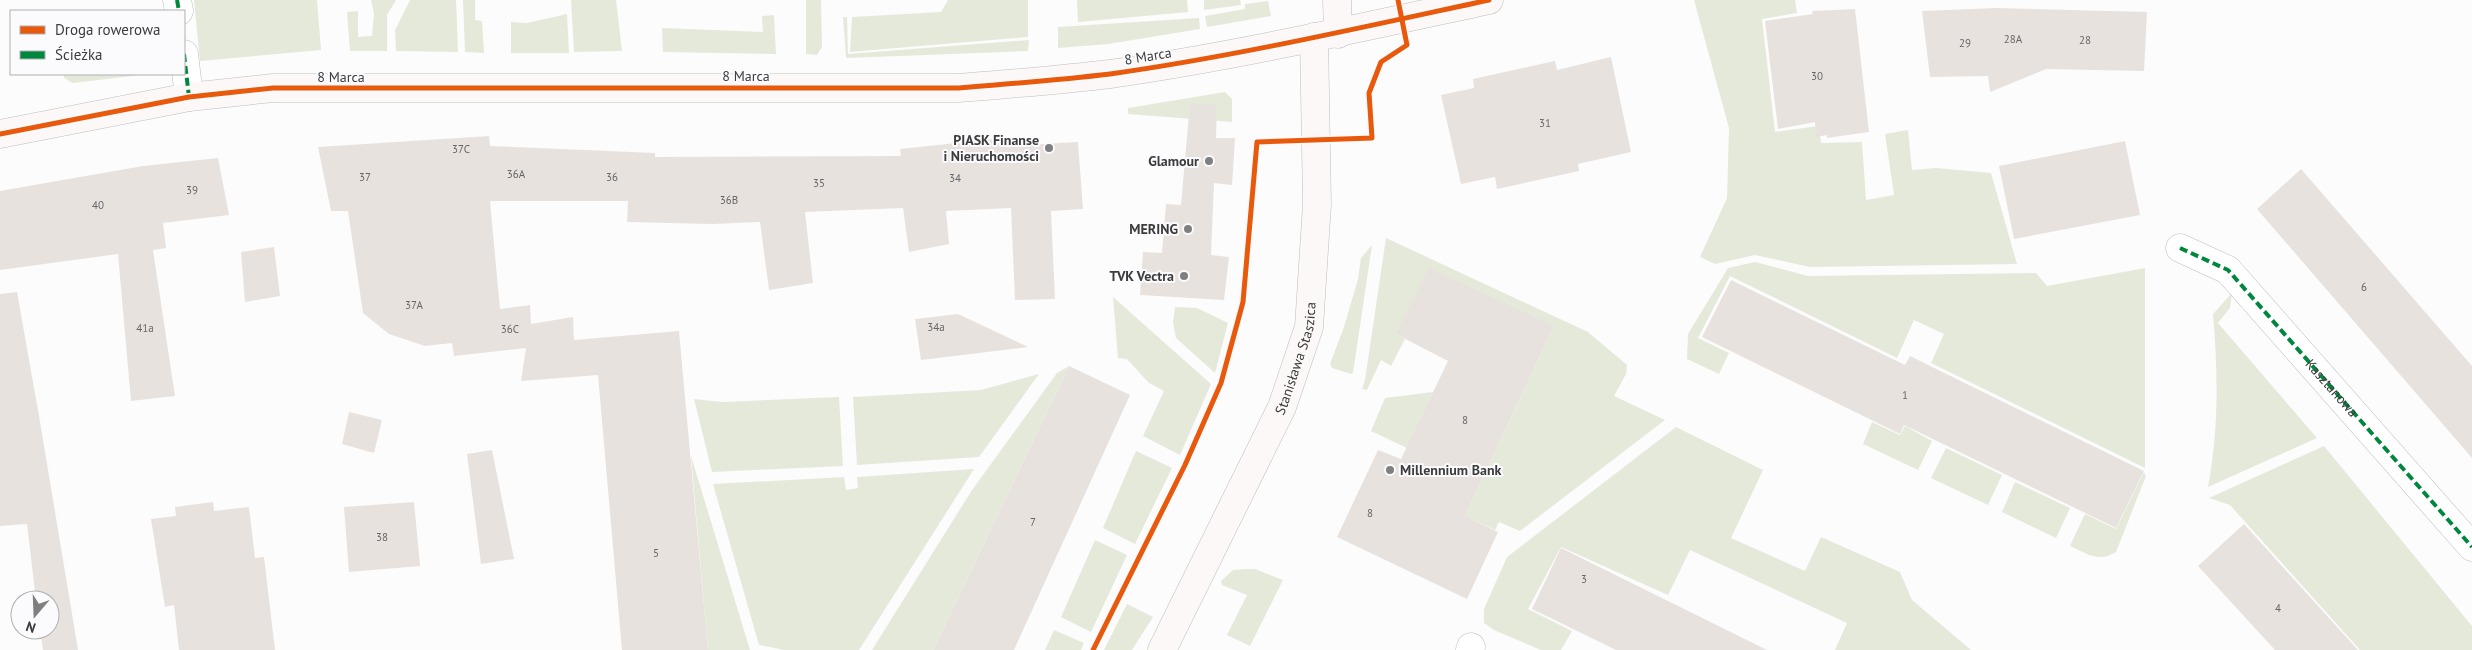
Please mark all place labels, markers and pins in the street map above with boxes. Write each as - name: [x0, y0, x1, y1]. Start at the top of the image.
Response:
- place label: PIASK Finanse i Nieruchomości: [943, 131, 1039, 165]
- marker: PIASK Finanse i Nieruchomości: [1043, 142, 1055, 154]
- place label: Glamour: [1148, 152, 1199, 170]
- marker: Glamour: [1203, 155, 1215, 167]
- place label: MERING: [1129, 220, 1178, 238]
- marker: MERING: [1182, 223, 1194, 235]
- place label: TVK Vectra: [1109, 267, 1174, 285]
- marker: TVK Vectra: [1178, 270, 1190, 282]
- place label: Millennium Bank: [1400, 461, 1502, 479]
- marker: Millennium Bank: [1384, 464, 1396, 476]

